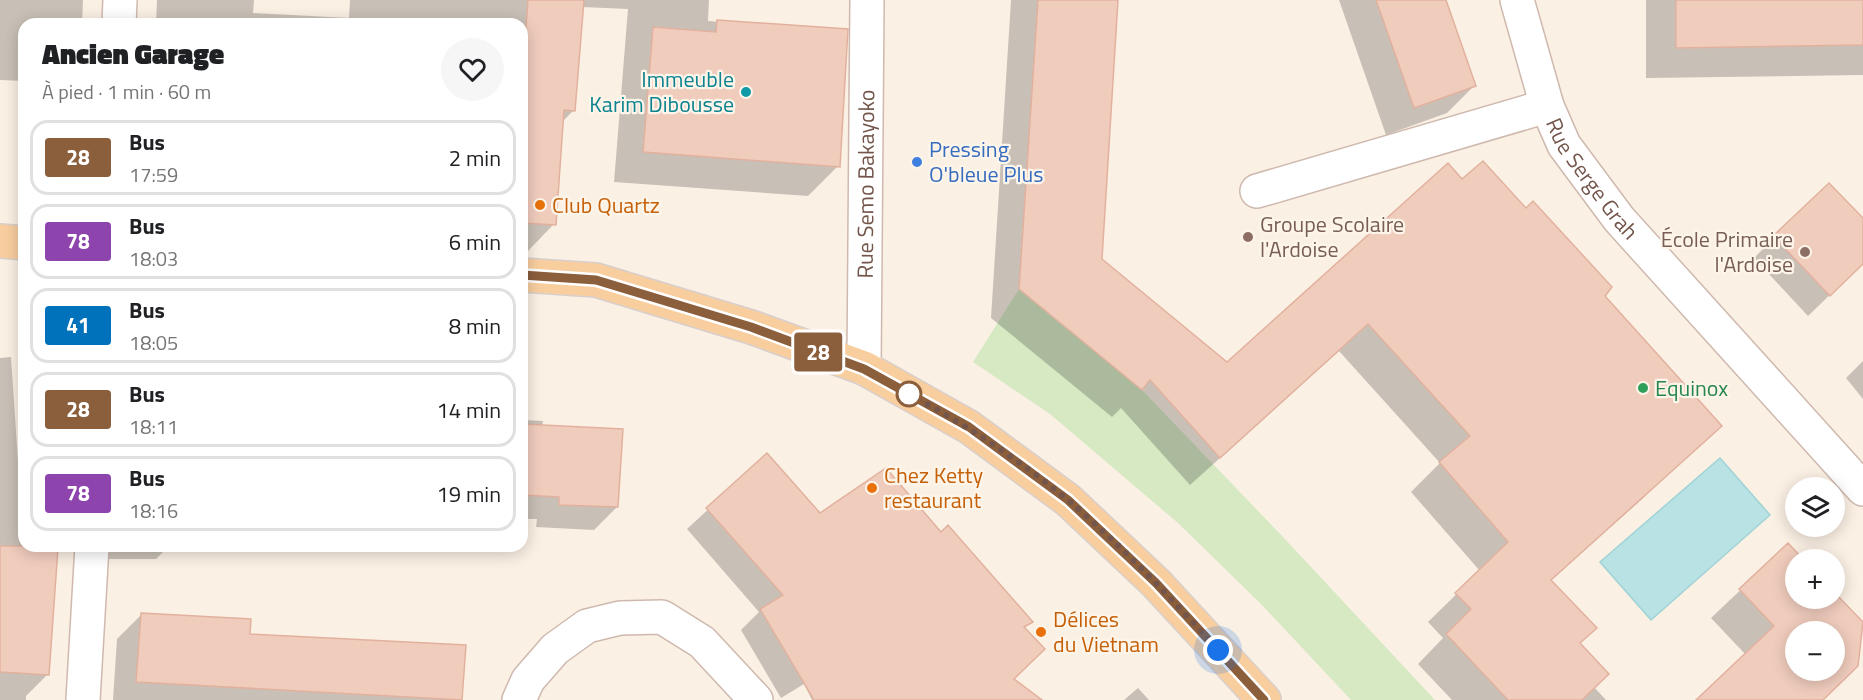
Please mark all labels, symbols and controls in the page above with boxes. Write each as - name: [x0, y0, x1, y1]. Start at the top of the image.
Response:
- text: Ancien Garage: [42, 32, 224, 75]
- button: heart: [441, 38, 504, 101]
- place label: Immeuble Karim Dibousse: [589, 62, 734, 121]
- text: À pied · 1 min · 60 m: [42, 76, 211, 107]
- marker: Immeuble Karim Dibousse: [739, 85, 753, 99]
- street label: Rue Semo Bakayoko: [848, 89, 883, 279]
- street label: Rue Serge Grah: [1537, 112, 1647, 247]
- text: Bus: [129, 125, 165, 159]
- place label: Pressing O'bleue Plus: [929, 132, 1044, 191]
- text: 28: [66, 141, 90, 173]
- text: 2 min: [449, 141, 501, 175]
- marker: Pressing O'bleue Plus: [910, 155, 924, 169]
- text: 17:59: [129, 159, 178, 190]
- place label: Club Quartz: [552, 188, 660, 222]
- marker: Club Quartz: [533, 198, 547, 212]
- place label: Groupe Scolaire l'Ardoise: [1260, 207, 1404, 266]
- text: Bus: [129, 209, 165, 243]
- place label: École Primaire l'Ardoise: [1661, 222, 1793, 281]
- text: 78: [66, 225, 90, 257]
- text: 6 min: [449, 225, 501, 259]
- marker: Groupe Scolaire l'Ardoise: [1241, 230, 1255, 244]
- text: 18:03: [129, 243, 178, 274]
- marker: École Primaire l'Ardoise: [1798, 245, 1812, 259]
- text: Bus: [129, 293, 165, 327]
- text: 41: [66, 309, 90, 341]
- text: 8 min: [449, 309, 501, 343]
- text: 18:05: [129, 327, 178, 358]
- line badge: 28: [791, 332, 845, 372]
- text: 28: [806, 336, 830, 368]
- place label: Equinox: [1655, 371, 1728, 405]
- text: Bus: [129, 377, 165, 411]
- unlabelled marker: [896, 381, 922, 407]
- marker: Equinox: [1636, 381, 1650, 395]
- text: 28: [66, 393, 90, 425]
- text: 14 min: [436, 393, 501, 427]
- text: 18:11: [129, 411, 178, 442]
- place label: Chez Ketty restaurant: [884, 458, 983, 517]
- text: Bus: [129, 461, 165, 495]
- text: 78: [66, 477, 90, 509]
- text: 19 min: [436, 477, 501, 511]
- map controls: [1785, 477, 1845, 681]
- button: layers: [1785, 477, 1845, 537]
- marker: Chez Ketty restaurant: [865, 481, 879, 495]
- text: 18:16: [129, 495, 178, 526]
- button: +: [1785, 549, 1845, 609]
- place label: Délices du Vietnam: [1053, 602, 1159, 661]
- button: −: [1785, 621, 1845, 681]
- marker: Délices du Vietnam: [1034, 625, 1048, 639]
- your location: [1203, 635, 1233, 665]

